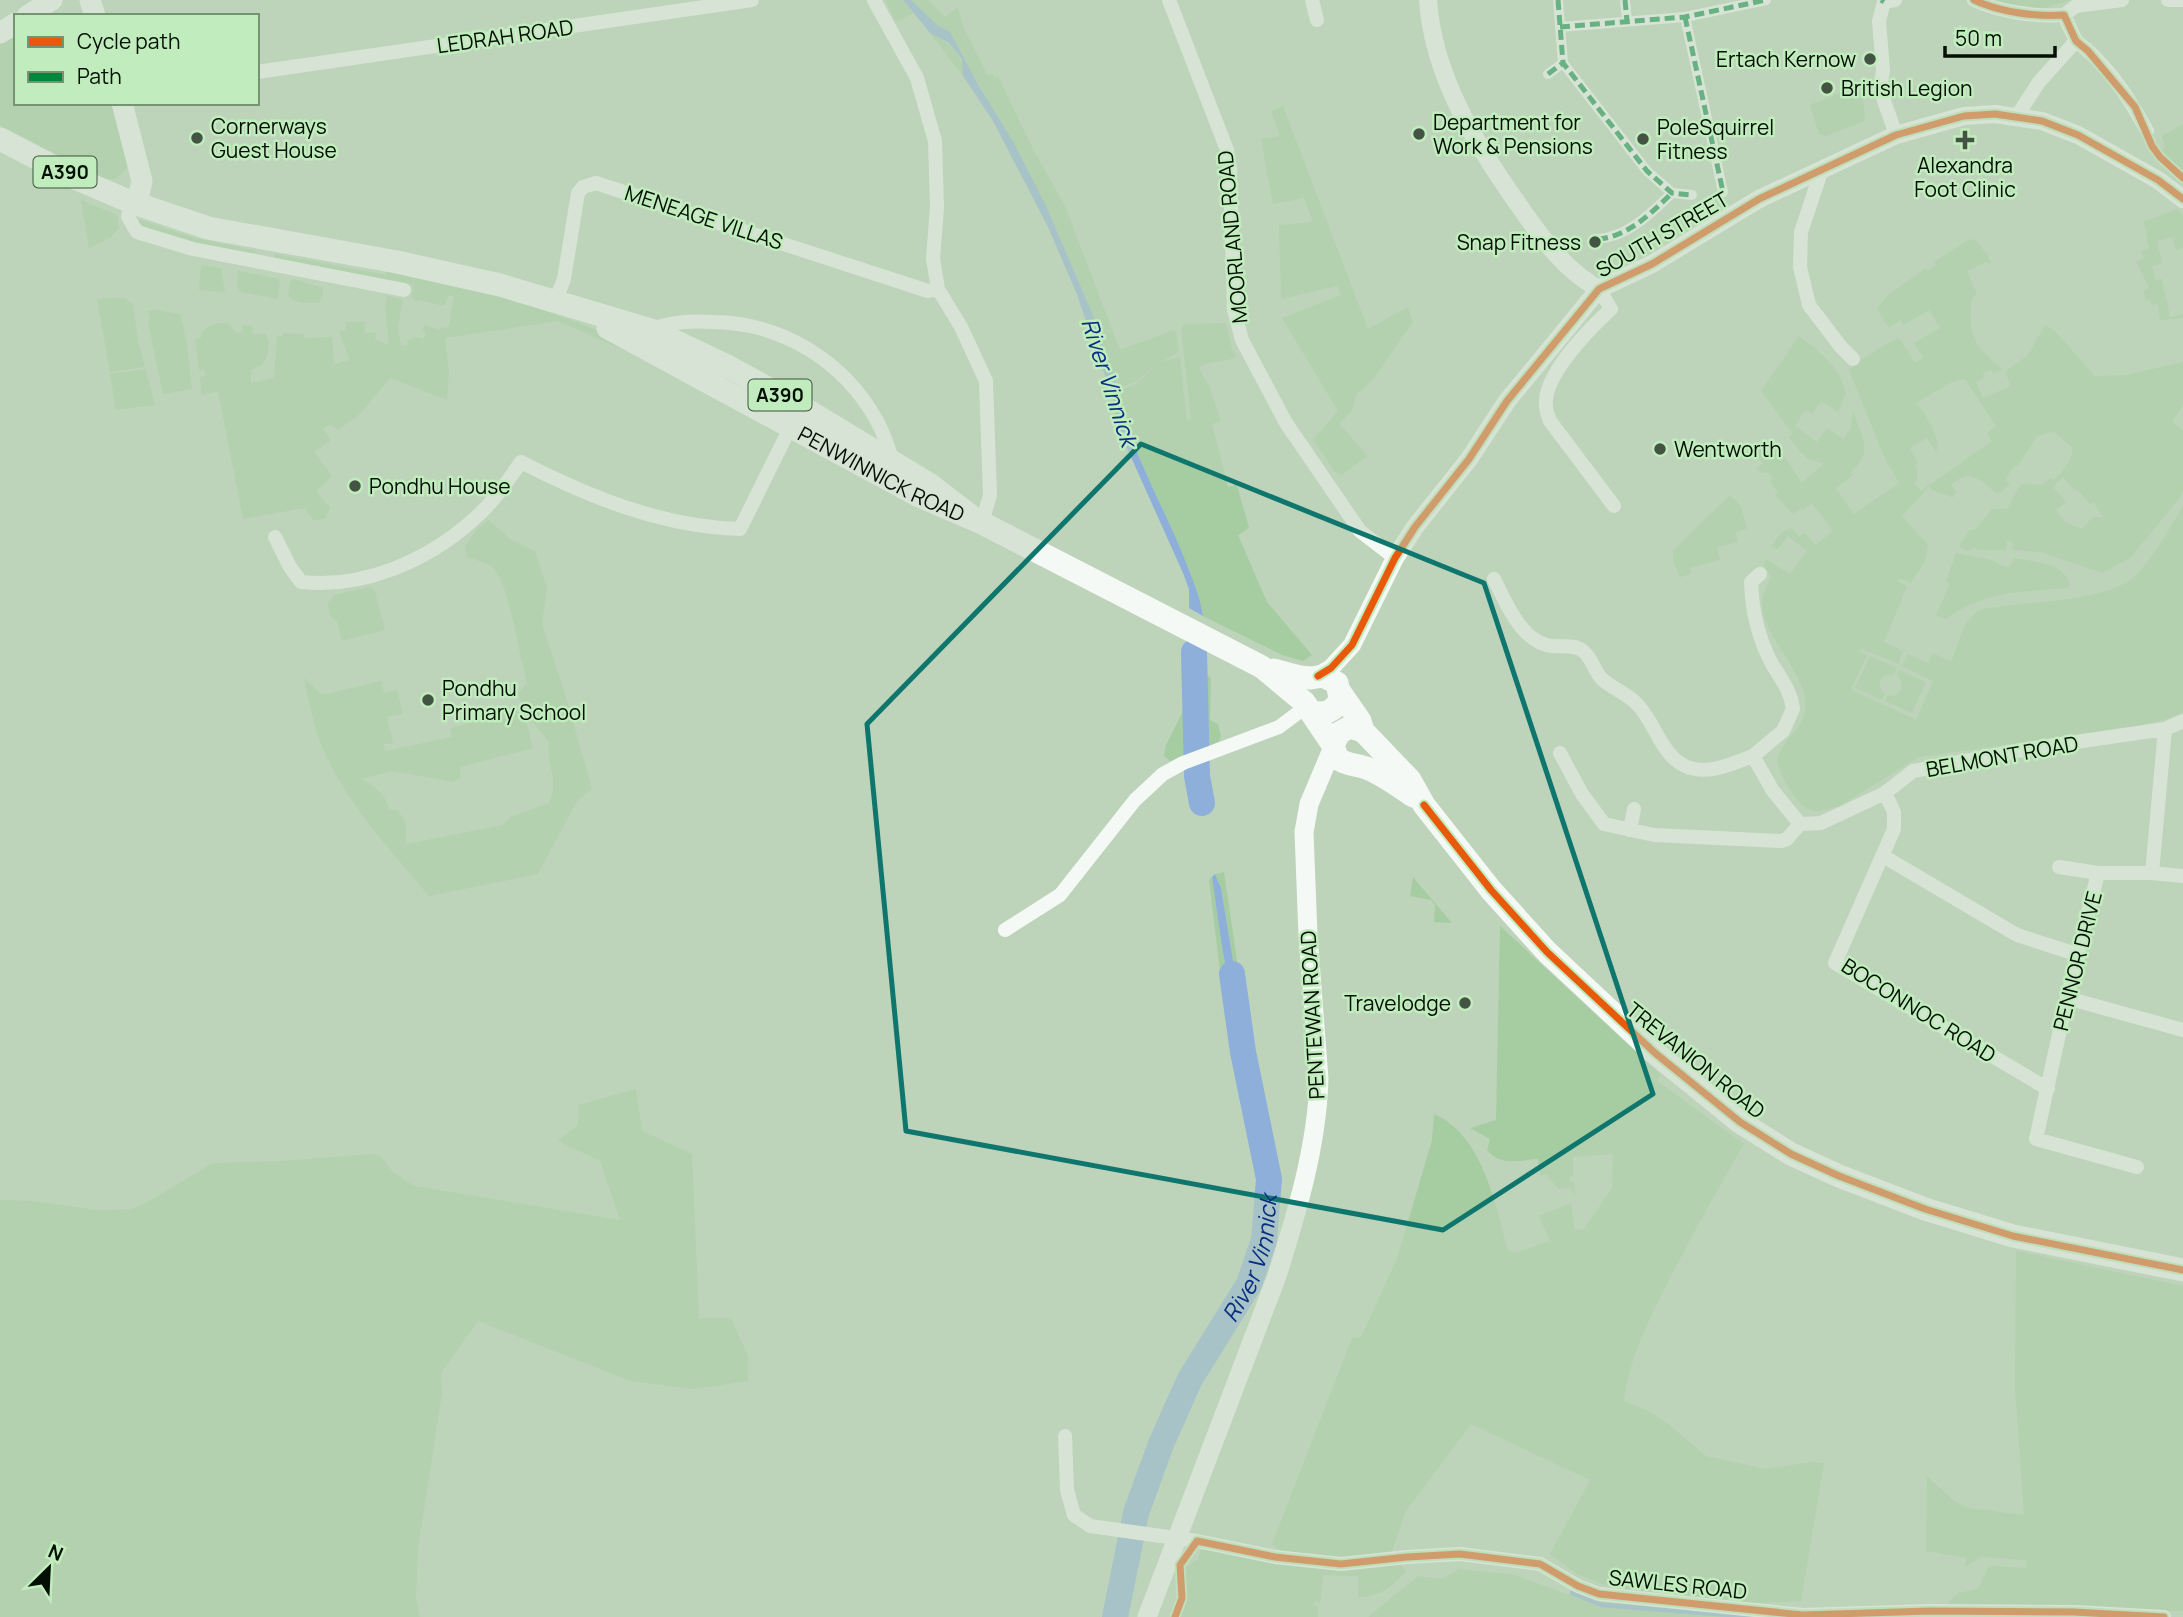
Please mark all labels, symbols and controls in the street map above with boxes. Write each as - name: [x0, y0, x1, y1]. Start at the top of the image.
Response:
- street label: LEDRAH ROAD: [435, 13, 575, 59]
- legend: [14, 14, 259, 105]
- scale bar: [1945, 14, 2055, 58]
- text: 50 m: [1955, 24, 2002, 52]
- text: Cycle path: [77, 27, 180, 55]
- place label: Ertach Kernow: [1716, 45, 1856, 73]
- marker: Ertach Kernow: [1862, 51, 1878, 67]
- text: Path: [77, 62, 122, 90]
- place label: British Legion: [1841, 74, 1973, 102]
- marker: British Legion: [1819, 80, 1835, 96]
- place label: Department for Work & Pensions: [1433, 108, 1593, 160]
- place label: Cornerways Guest House: [211, 112, 337, 164]
- place label: PoleSquirrel Fitness: [1657, 113, 1774, 165]
- marker: Department for Work & Pensions: [1411, 126, 1427, 142]
- marker: Cornerways Guest House: [189, 130, 205, 146]
- marker: Alexandra Foot Clinic: [1955, 130, 1975, 150]
- marker: PoleSquirrel Fitness: [1635, 131, 1651, 147]
- street label: MOORLAND ROAD: [1210, 149, 1254, 325]
- place label: Alexandra Foot Clinic: [1914, 151, 2016, 203]
- road number: A390: [34, 156, 96, 188]
- street label: MENEAGE VILLAS: [621, 178, 787, 256]
- street label: SOUTH STREET: [1590, 184, 1734, 283]
- place label: Snap Fitness: [1457, 228, 1581, 256]
- marker: Snap Fitness: [1587, 234, 1603, 250]
- water label: River Vinnick: [1074, 314, 1147, 454]
- road number: A390: [748, 380, 812, 410]
- street label: PENWINNICK ROAD: [793, 419, 969, 528]
- place label: Wentworth: [1674, 435, 1782, 463]
- marker: Wentworth: [1652, 441, 1668, 457]
- place label: Pondhu House: [369, 472, 511, 500]
- marker: Pondhu House: [347, 478, 363, 494]
- place label: Pondhu Primary School: [442, 674, 586, 726]
- marker: Pondhu Primary School: [420, 692, 436, 708]
- street label: BELMONT ROAD: [1924, 729, 2080, 783]
- street label: PENNOR DRIVE: [2046, 888, 2108, 1034]
- street label: PENTEWAN ROAD: [1294, 930, 1330, 1100]
- street label: BOCONNOC ROAD: [1837, 951, 2001, 1069]
- place label: Travelodge: [1344, 989, 1451, 1017]
- marker: Travelodge: [1457, 995, 1473, 1011]
- street label: TREVANION ROAD: [1621, 995, 1771, 1125]
- water label: River Vinnick: [1214, 1190, 1284, 1327]
- north arrow: [14, 1533, 84, 1603]
- text: N: [44, 1538, 67, 1567]
- street label: SAWLES ROAD: [1607, 1563, 1749, 1605]

